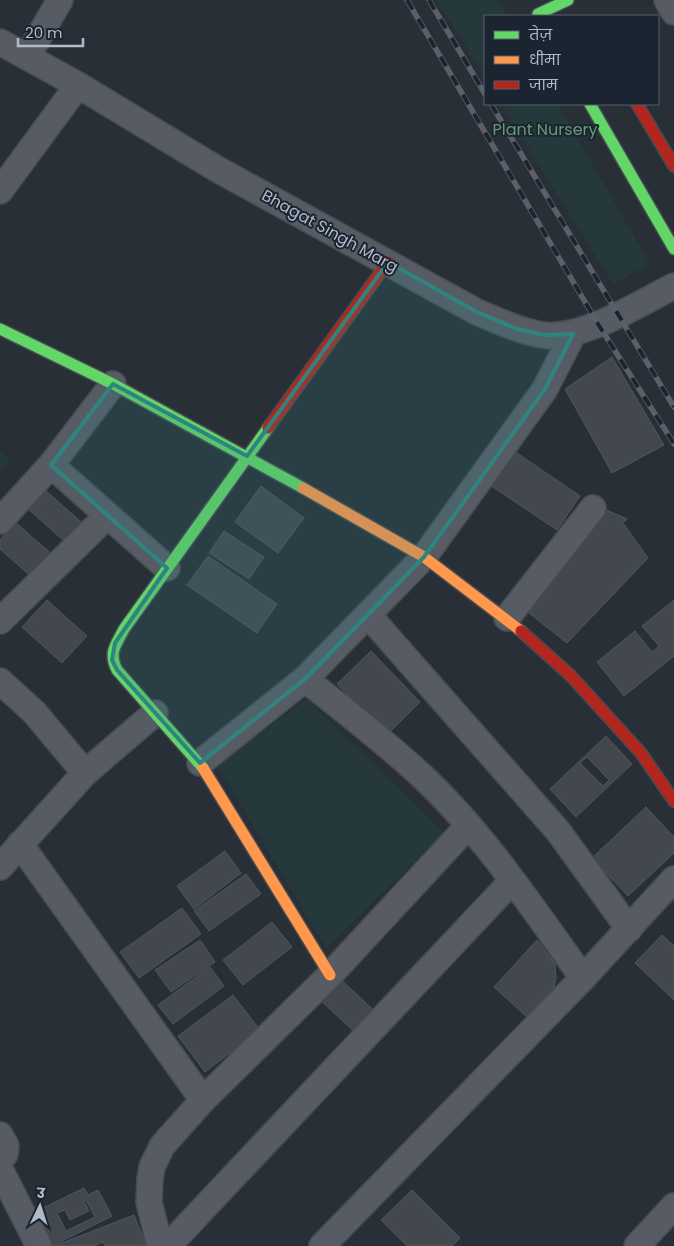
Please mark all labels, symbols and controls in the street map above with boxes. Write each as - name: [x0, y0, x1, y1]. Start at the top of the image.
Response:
- scale bar: [18, 15, 82, 47]
- legend: [484, 15, 659, 105]
- text: 20 m: [25, 22, 63, 43]
- text: तेज़: [528, 24, 552, 45]
- text: धीमा: [529, 49, 561, 70]
- text: जाम: [528, 74, 559, 95]
- park label: Plant Nursery: [492, 118, 598, 141]
- street label: Bhagat Singh Marg: [258, 184, 402, 278]
- north arrow: [15, 1181, 65, 1231]
- text: उ: [35, 1183, 47, 1203]

